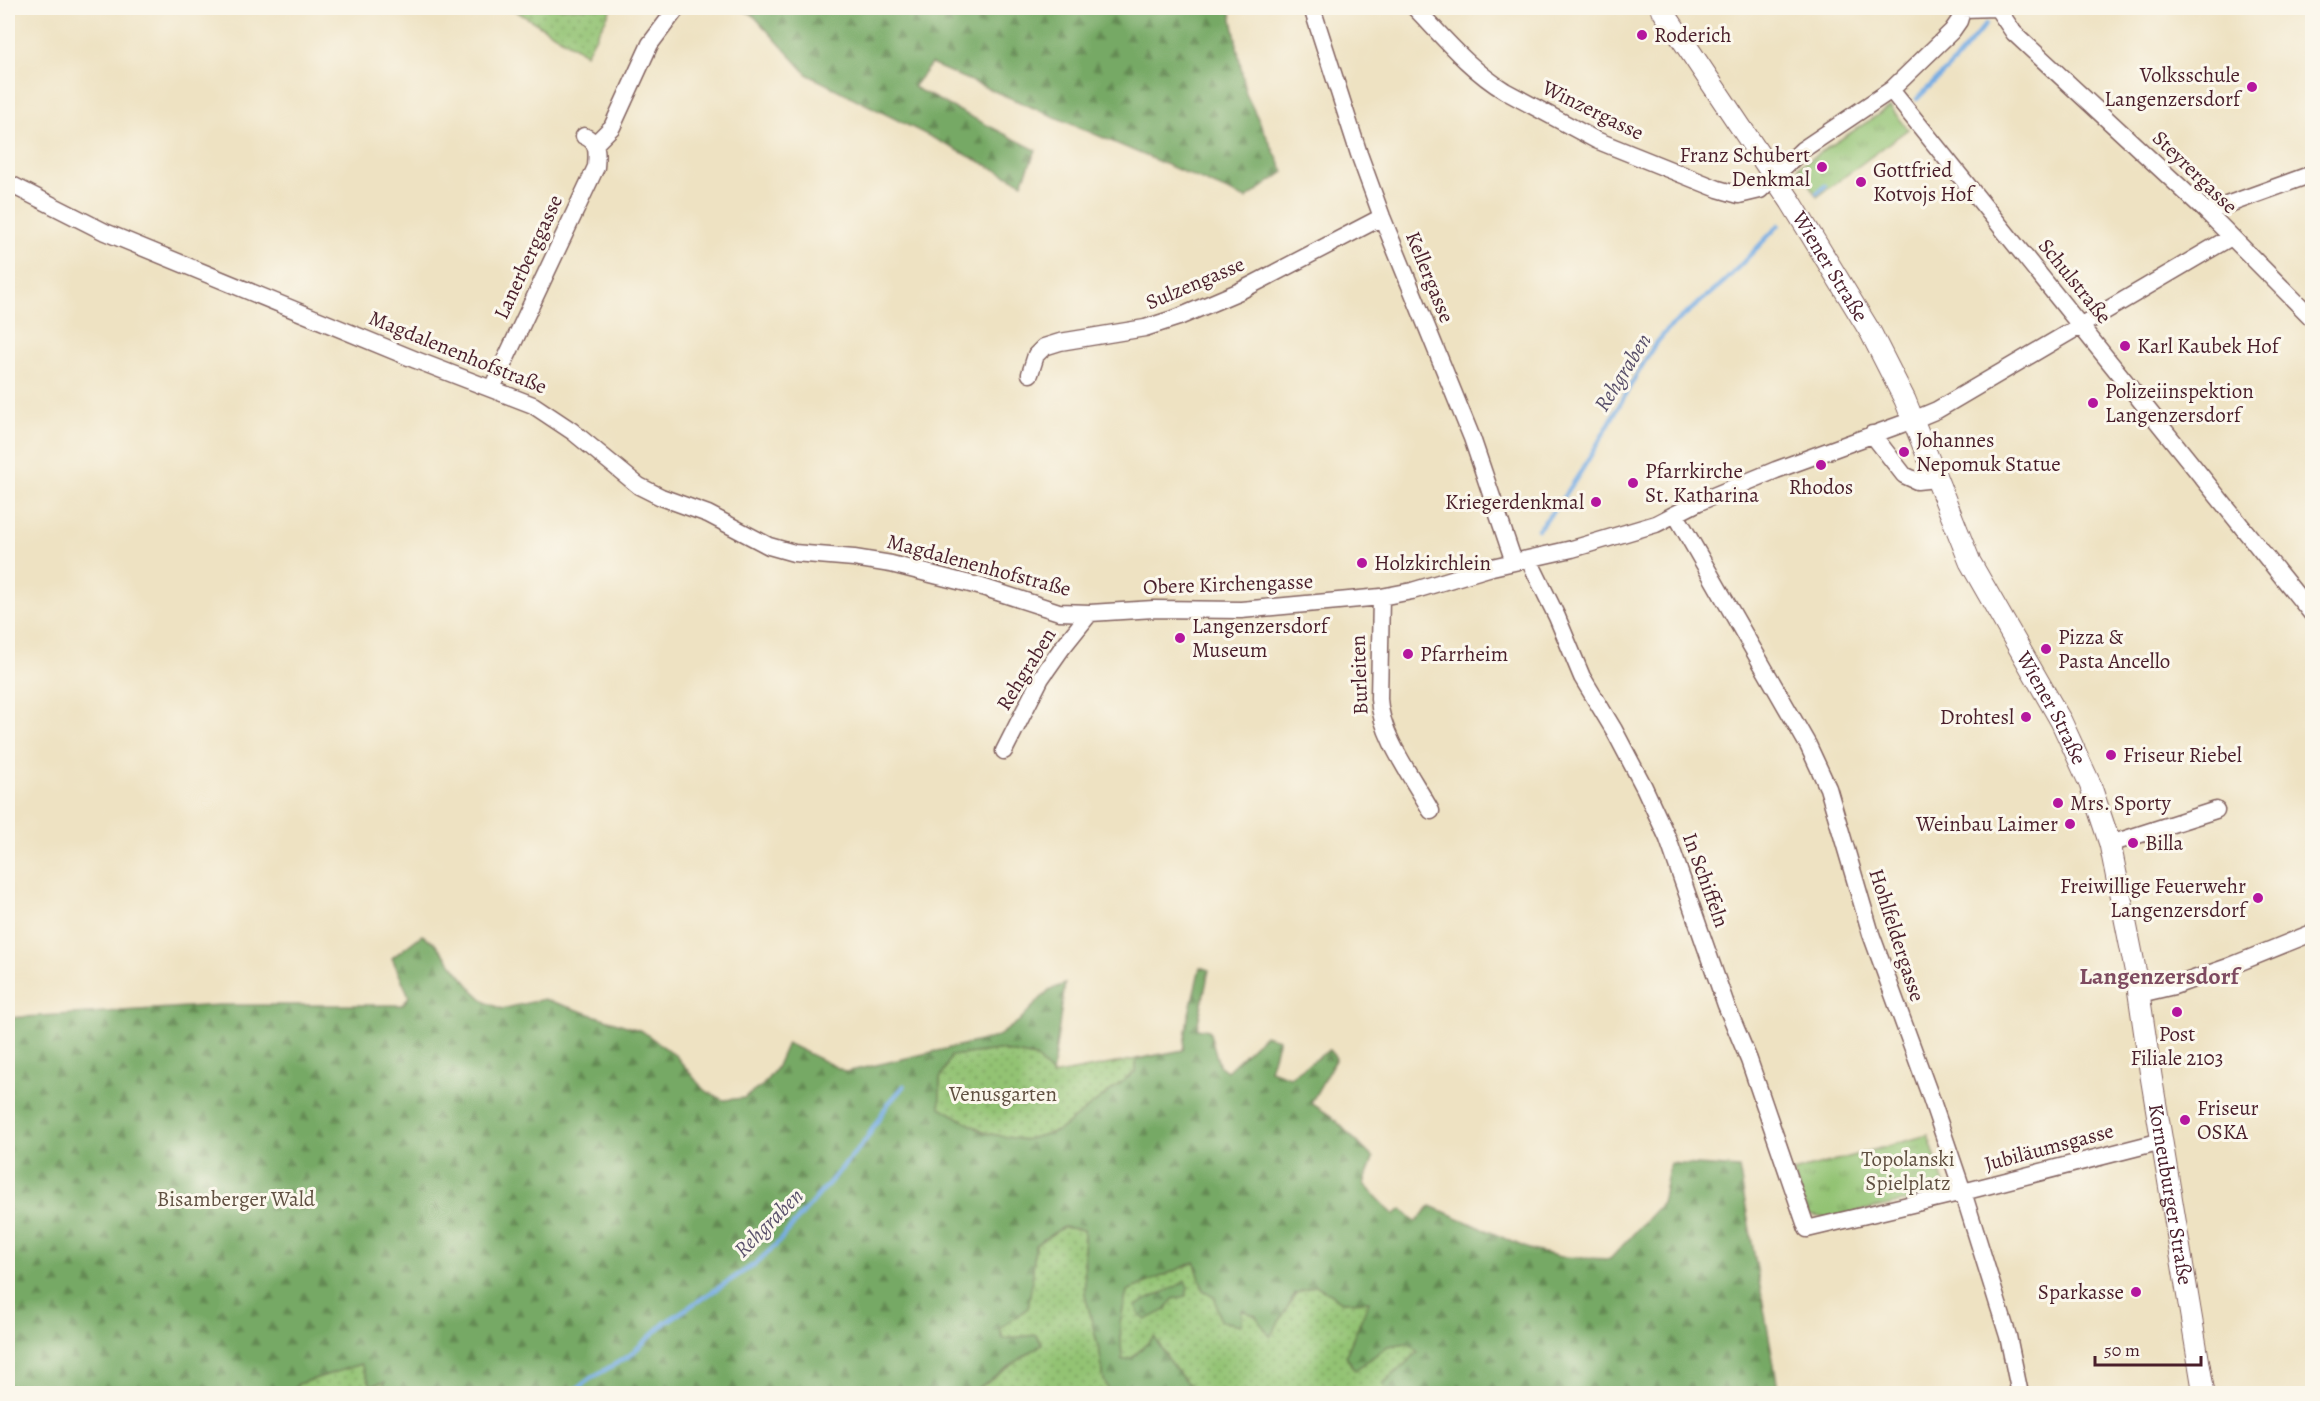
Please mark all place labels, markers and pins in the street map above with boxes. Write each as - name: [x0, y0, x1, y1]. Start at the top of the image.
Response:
- place label: Roderich: [1654, 21, 1731, 49]
- marker: Roderich: [1635, 28, 1649, 42]
- place label: Volksschule Langenzersdorf: [2104, 61, 2243, 113]
- marker: Volksschule Langenzersdorf: [2245, 80, 2259, 94]
- place label: Franz Schubert Denkmal: [1679, 141, 1810, 193]
- place label: Gottfried Kotvojs Hof: [1873, 156, 1976, 208]
- marker: Franz Schubert Denkmal: [1815, 160, 1829, 174]
- marker: Gottfried Kotvojs Hof: [1854, 175, 1868, 189]
- place label: Karl Kaubek Hof: [2137, 332, 2282, 360]
- marker: Karl Kaubek Hof: [2118, 339, 2132, 353]
- place label: Polizeiinspektion Langenzersdorf: [2105, 377, 2254, 429]
- marker: Polizeiinspektion Langenzersdorf: [2086, 396, 2100, 410]
- place label: Johannes Nepomuk Statue: [1916, 426, 2061, 478]
- marker: Johannes Nepomuk Statue: [1897, 445, 1911, 459]
- place label: Pfarrkirche St. Katharina: [1645, 457, 1759, 509]
- marker: Rhodos: [1814, 458, 1828, 472]
- place label: Rhodos: [1789, 473, 1853, 501]
- marker: Pfarrkirche St. Katharina: [1626, 476, 1640, 490]
- place label: Kriegerdenkmal: [1445, 488, 1584, 516]
- marker: Kriegerdenkmal: [1589, 495, 1603, 509]
- place label: Holzkirchlein: [1374, 549, 1491, 577]
- marker: Holzkirchlein: [1355, 556, 1369, 570]
- place label: Langenzersdorf Museum: [1192, 612, 1331, 664]
- place label: Pizza & Pasta Ancello: [2058, 623, 2170, 675]
- marker: Langenzersdorf Museum: [1173, 631, 1187, 645]
- place label: Pfarrheim: [1420, 640, 1508, 668]
- marker: Pizza & Pasta Ancello: [2039, 642, 2053, 656]
- marker: Pfarrheim: [1401, 647, 1415, 661]
- place label: Drohtesl: [1940, 703, 2014, 731]
- marker: Drohtesl: [2019, 710, 2033, 724]
- place label: Friseur Riebel: [2123, 741, 2242, 769]
- marker: Friseur Riebel: [2104, 748, 2118, 762]
- place label: Mrs. Sporty: [2070, 789, 2171, 817]
- marker: Mrs. Sporty: [2051, 796, 2065, 810]
- place label: Weinbau Laimer: [1915, 810, 2058, 838]
- marker: Weinbau Laimer: [2063, 817, 2077, 831]
- place label: Billa: [2145, 829, 2183, 857]
- marker: Billa: [2126, 836, 2140, 850]
- place label: Freiwillige Feuerwehr Langenzersdorf: [2060, 872, 2249, 924]
- marker: Freiwillige Feuerwehr Langenzersdorf: [2251, 891, 2265, 905]
- marker: Post Filiale 2103: [2170, 1005, 2184, 1019]
- place label: Post Filiale 2103: [2131, 1020, 2223, 1072]
- place label: Friseur OSKA: [2197, 1094, 2259, 1146]
- marker: Friseur OSKA: [2178, 1113, 2192, 1127]
- place label: Sparkasse: [2038, 1278, 2124, 1306]
- marker: Sparkasse: [2129, 1285, 2143, 1299]

